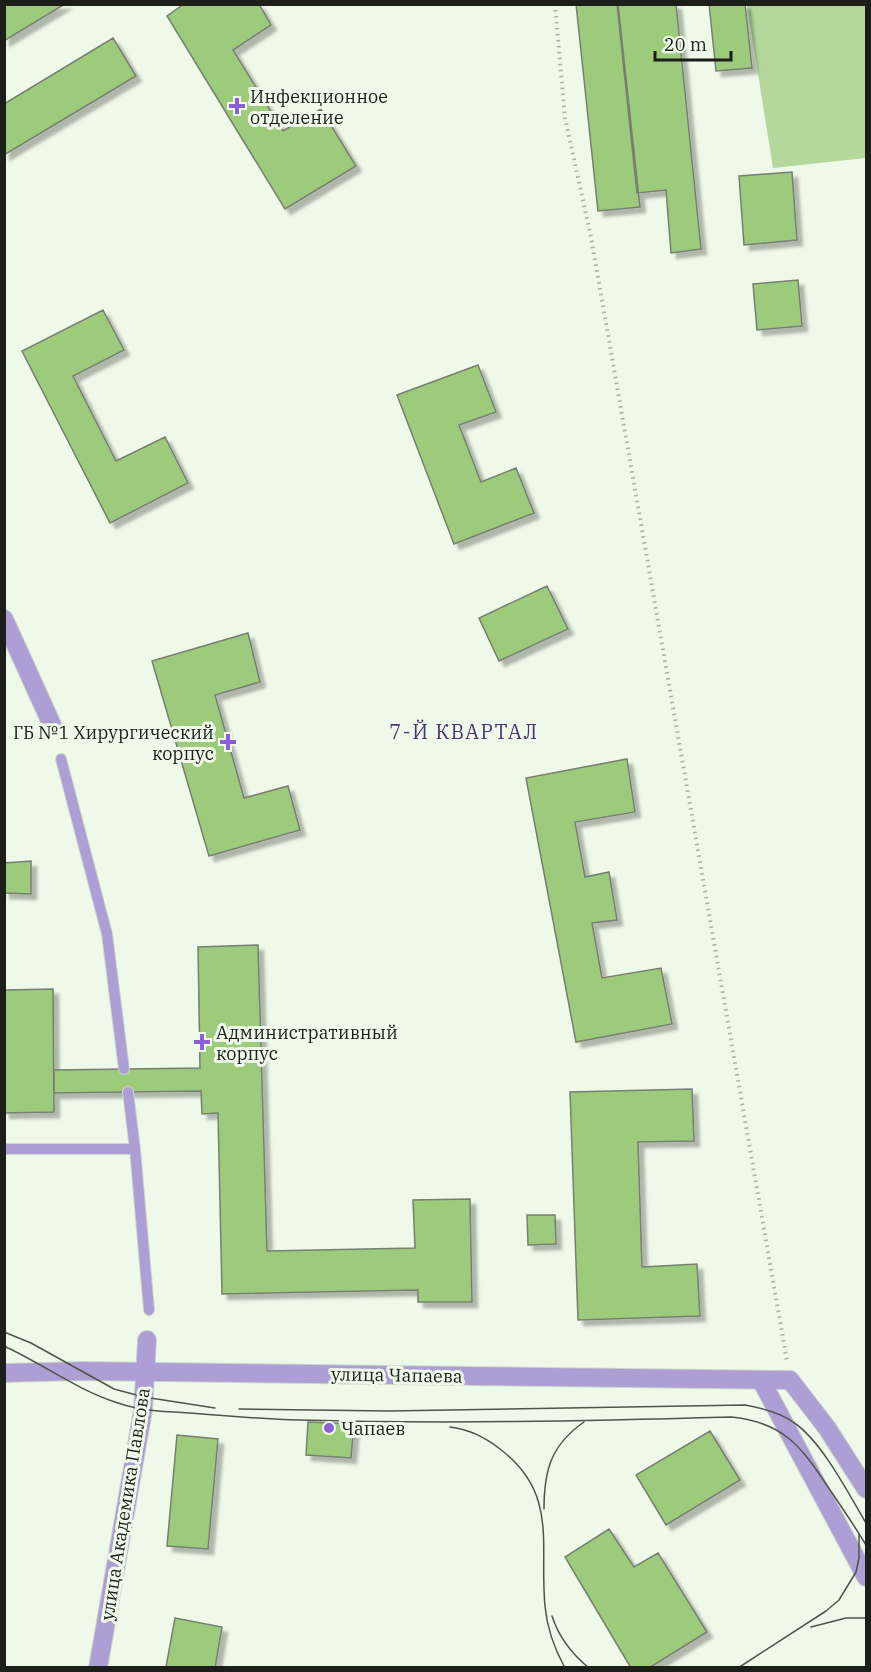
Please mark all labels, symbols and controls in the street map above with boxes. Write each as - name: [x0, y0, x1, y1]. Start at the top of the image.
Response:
- scale bar: [655, 24, 732, 62]
- text: 20 m: [664, 33, 707, 56]
- place label: Инфекционное отделение: [250, 85, 388, 129]
- marker: Инфекционное отделение: [228, 97, 246, 115]
- district label: 7-Й КВАРТАЛ: [389, 718, 539, 745]
- place label: ГБ №1 Хирургический корпус: [13, 721, 214, 765]
- marker: ГБ №1 Хирургический корпус: [219, 733, 237, 751]
- place label: Административный корпус: [216, 1021, 398, 1065]
- marker: Административный корпус: [193, 1033, 211, 1051]
- street label: улица Чапаева: [331, 1362, 463, 1388]
- street label: улица Академика Павлова: [95, 1386, 155, 1622]
- place label: Чапаев: [341, 1417, 405, 1440]
- marker: Чапаев: [322, 1421, 336, 1435]

